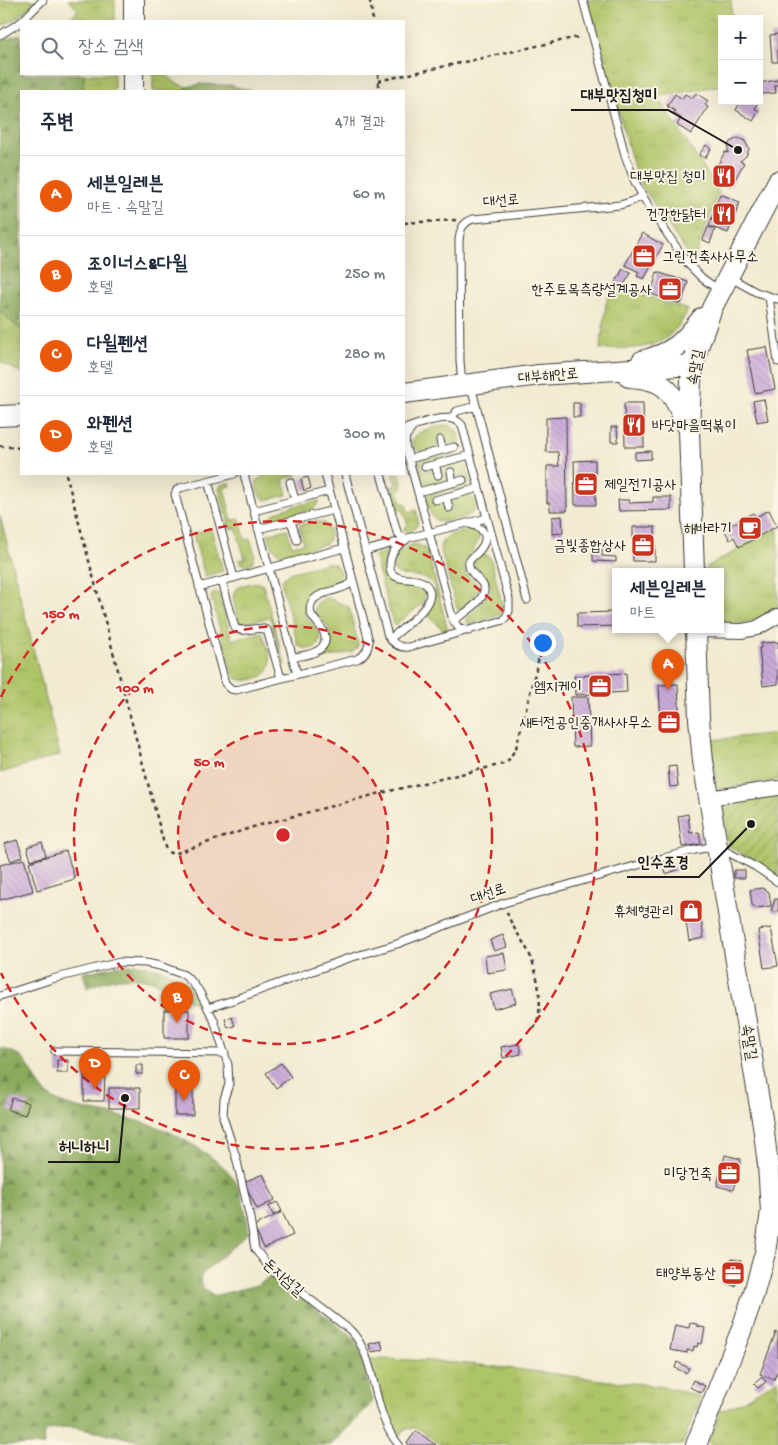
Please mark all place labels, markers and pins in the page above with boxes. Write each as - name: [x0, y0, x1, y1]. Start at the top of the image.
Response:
- callout: 대부맛집청미: [571, 79, 668, 110]
- restaurant icon: 대부맛집 청미: [711, 163, 737, 189]
- place label: 대부맛집 청미: [630, 169, 706, 187]
- restaurant icon: 건강한닭터: [711, 201, 737, 227]
- place label: 건강한닭터: [646, 207, 706, 225]
- office icon: 그린건축사사무소: [631, 243, 657, 269]
- place label: 그린건축사사무소: [662, 249, 759, 267]
- office icon: 한주토목측량설계공사: [657, 276, 683, 302]
- place label: 한주토목측량설계공사: [531, 282, 652, 300]
- restaurant icon: 바닷마을떡볶이: [621, 412, 647, 438]
- place label: 바닷마을떡볶이: [652, 418, 737, 436]
- office icon: 제일전기공사: [573, 471, 599, 497]
- place label: 제일전기공사: [604, 477, 676, 495]
- cafe icon: 해바라기: [737, 515, 763, 541]
- place label: 해바라기: [684, 521, 732, 539]
- office icon: 금빛종합상사: [630, 532, 656, 558]
- place label: 금빛종합상사: [554, 538, 626, 556]
- pin: A: [652, 649, 684, 690]
- office icon: 엠지케이: [587, 673, 613, 699]
- place label: 엠지케이: [534, 679, 582, 697]
- office icon: 새터전공인중개사사무소: [656, 709, 682, 735]
- place label: 새터전공인중개사사무소: [519, 715, 652, 733]
- centre of rings: [274, 826, 292, 844]
- callout: 인수조경: [627, 846, 699, 877]
- shop icon: 휴체형관리: [678, 898, 704, 924]
- place label: 휴체형관리: [614, 904, 674, 922]
- pin: B: [161, 982, 193, 1023]
- pin: D: [79, 1048, 111, 1089]
- pin: C: [168, 1060, 200, 1101]
- callout: 허니하니: [48, 1131, 119, 1162]
- office icon: 미당건축: [716, 1160, 742, 1186]
- place label: 미당건축: [664, 1166, 712, 1184]
- office icon: 태양부동산: [720, 1260, 746, 1286]
- place label: 태양부동산: [656, 1266, 716, 1284]

